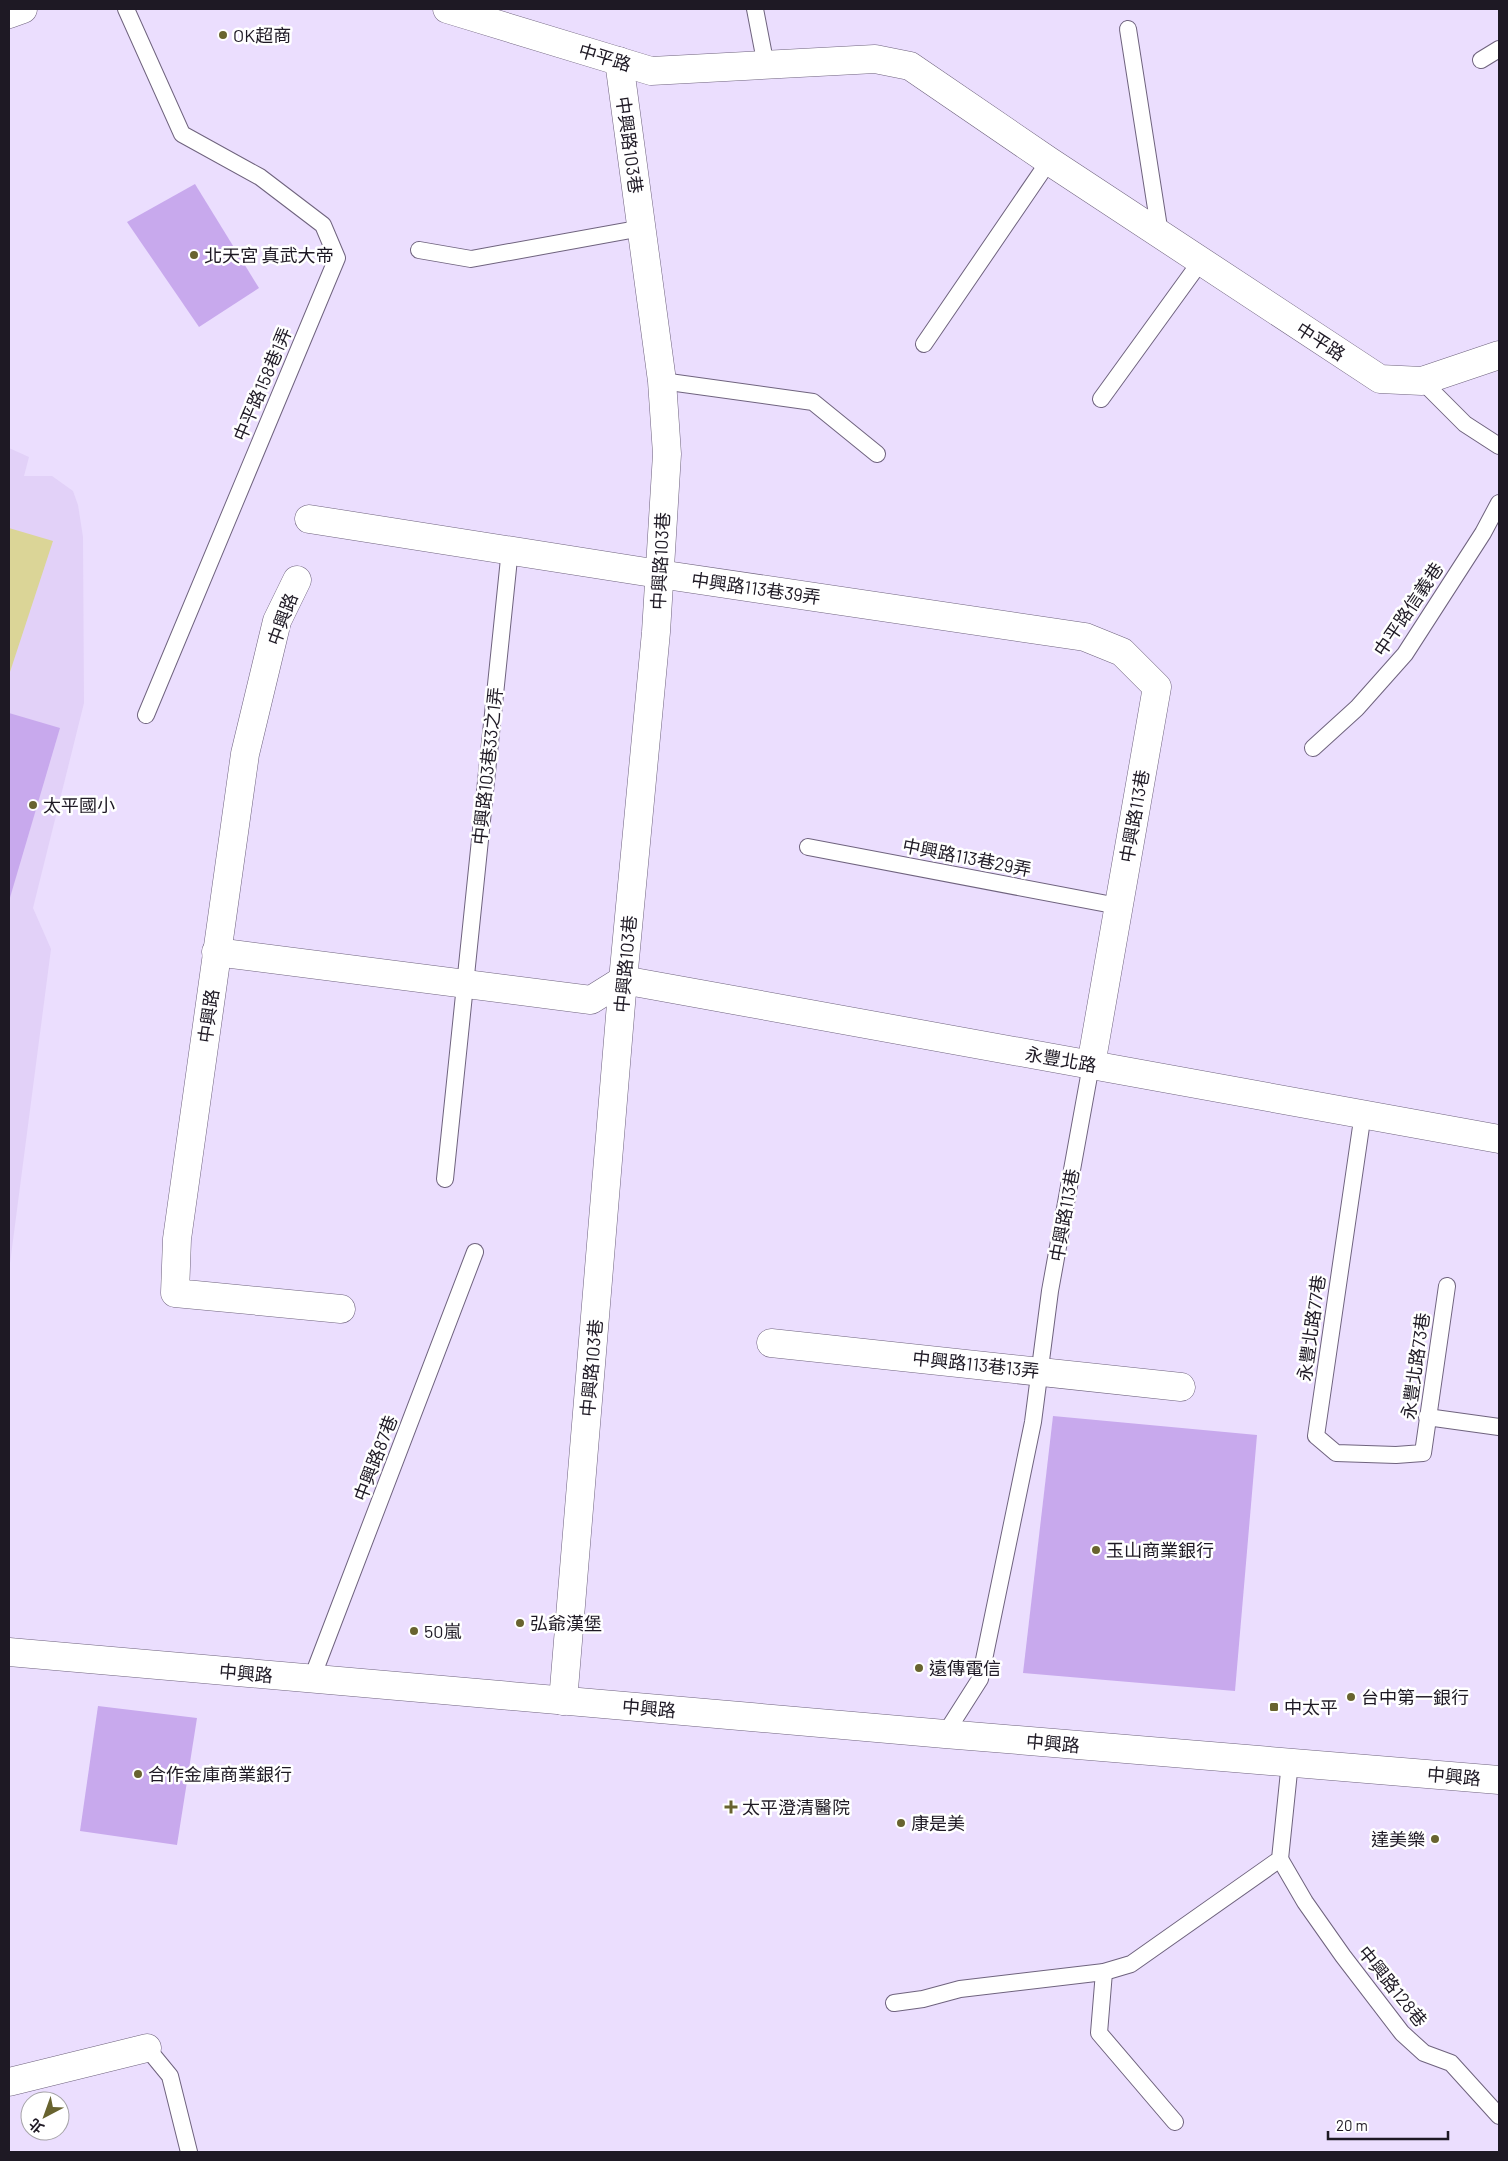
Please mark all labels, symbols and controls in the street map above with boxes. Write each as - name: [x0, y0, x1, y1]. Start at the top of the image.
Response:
- place label: OK超商: [233, 24, 291, 46]
- marker: OK超商: [217, 29, 229, 41]
- street label: 中平路: [576, 39, 634, 75]
- street label: 中興路103巷: [612, 95, 648, 195]
- place label: 北天宮 真武大帝: [204, 244, 334, 266]
- marker: 北天宮 真武大帝: [188, 249, 200, 261]
- street label: 中平路: [1292, 317, 1350, 365]
- street label: 中平路158巷1弄: [228, 324, 296, 444]
- street label: 中興路103巷: [646, 512, 674, 610]
- street label: 中平路信義巷: [1369, 558, 1447, 660]
- street label: 中興路113巷39弄: [690, 568, 822, 608]
- street label: 中興路: [262, 590, 302, 648]
- street label: 中興路103巷33之1弄: [468, 686, 506, 846]
- street label: 中興路113巷: [1115, 768, 1153, 864]
- place label: 太平國小: [43, 794, 115, 816]
- marker: 太平國小: [27, 799, 39, 811]
- street label: 中興路113巷29弄: [901, 834, 1033, 880]
- street label: 中興路103巷: [610, 914, 640, 1014]
- street label: 中興路: [193, 988, 223, 1044]
- street label: 永豐北路: [1024, 1042, 1098, 1076]
- street label: 中興路113巷: [1045, 1167, 1083, 1263]
- street label: 永豐北路77巷: [1293, 1273, 1329, 1383]
- street label: 永豐北路73巷: [1397, 1311, 1433, 1421]
- street label: 中興路103巷: [576, 1318, 606, 1418]
- street label: 中興路113巷13弄: [911, 1346, 1041, 1382]
- street label: 中興路87巷: [349, 1412, 401, 1504]
- place label: 玉山商業銀行: [1106, 1539, 1214, 1561]
- marker: 玉山商業銀行: [1090, 1544, 1102, 1556]
- place label: 弘爺漢堡: [530, 1612, 602, 1634]
- marker: 弘爺漢堡: [514, 1617, 526, 1629]
- place label: 50嵐: [424, 1620, 461, 1642]
- marker: 50嵐: [408, 1625, 420, 1637]
- place label: 遠傳電信: [929, 1657, 1001, 1679]
- street label: 中興路: [218, 1660, 274, 1686]
- marker: 遠傳電信: [913, 1662, 925, 1674]
- place label: 台中第一銀行: [1361, 1686, 1469, 1708]
- marker: 台中第一銀行: [1345, 1691, 1357, 1703]
- street label: 中興路: [621, 1695, 677, 1721]
- place label: 中太平: [1284, 1696, 1338, 1718]
- marker: 中太平: [1268, 1701, 1280, 1713]
- street label: 中興路: [1025, 1730, 1081, 1756]
- place label: 合作金庫商業銀行: [148, 1763, 292, 1785]
- street label: 中興路: [1426, 1763, 1482, 1789]
- marker: 合作金庫商業銀行: [132, 1768, 144, 1780]
- place label: 太平澄清醫院: [742, 1796, 850, 1818]
- marker: 太平澄清醫院: [724, 1800, 738, 1814]
- place label: 康是美: [911, 1812, 965, 1834]
- marker: 康是美: [895, 1817, 907, 1829]
- place label: 達美樂: [1371, 1828, 1425, 1850]
- marker: 達美樂: [1429, 1833, 1441, 1845]
- street label: 中興路128巷: [1354, 1941, 1432, 2031]
- north arrow: [20, 2091, 70, 2141]
- scale bar: [1328, 2108, 1448, 2140]
- text: 北: [25, 2115, 47, 2137]
- text: 20 m: [1336, 2116, 1368, 2134]

